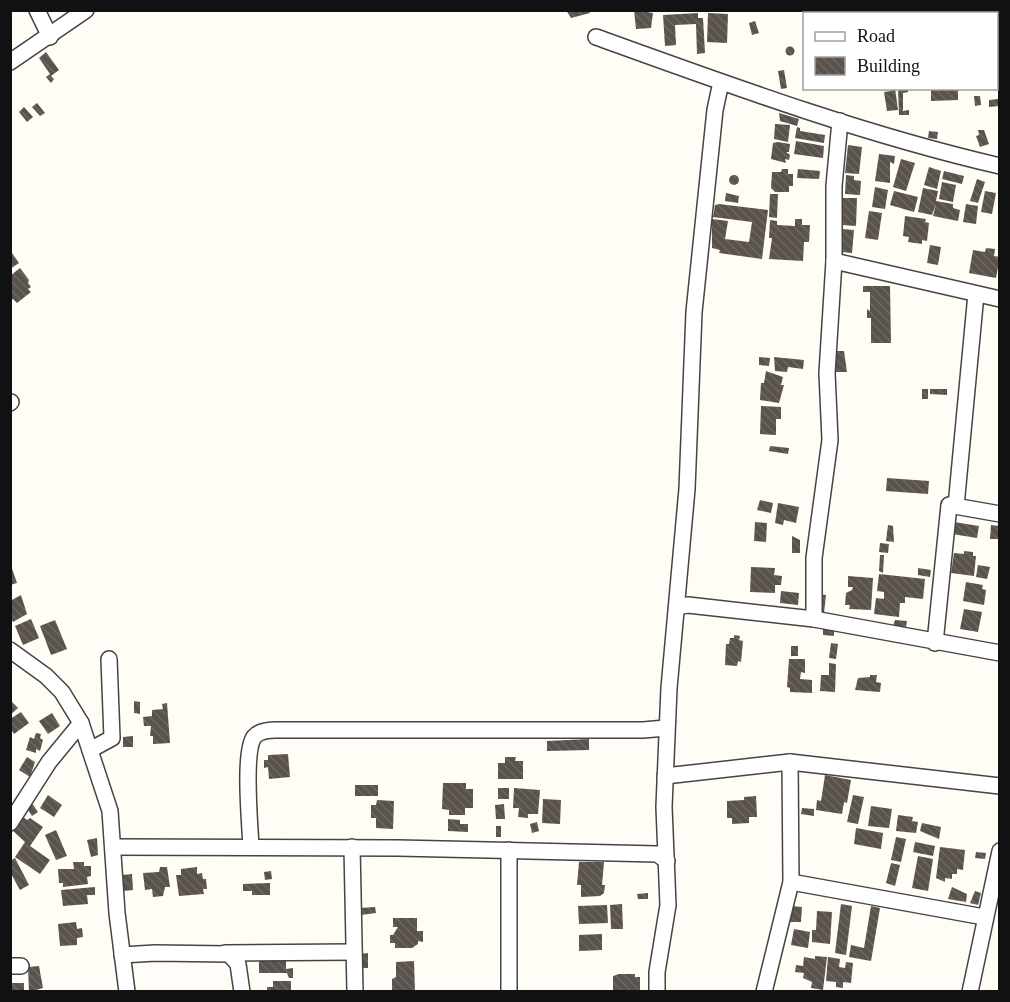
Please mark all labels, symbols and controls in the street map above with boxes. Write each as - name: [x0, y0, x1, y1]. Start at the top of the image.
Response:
- legend: [803, 12, 998, 90]
- text: Road: [857, 26, 895, 46]
- text: Building: [857, 56, 920, 76]

